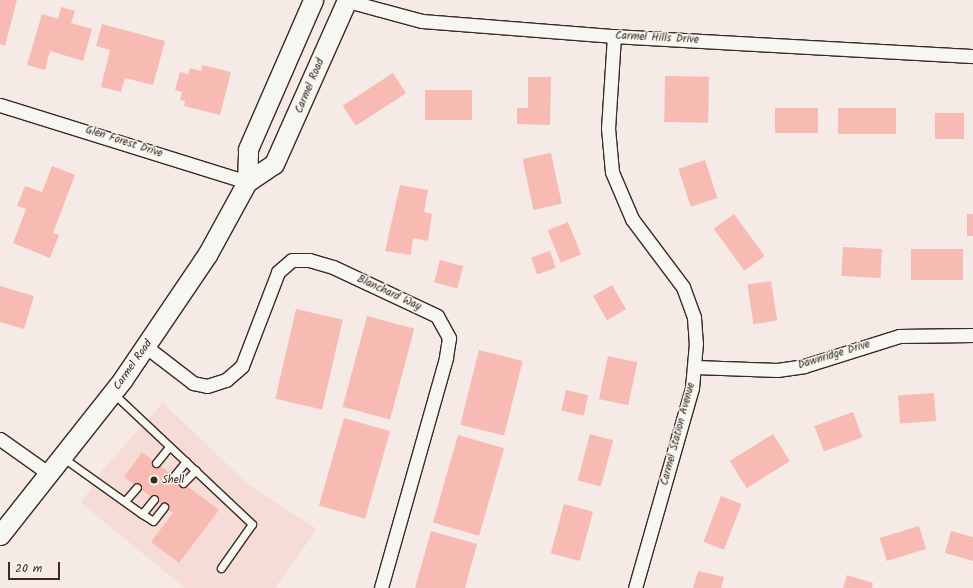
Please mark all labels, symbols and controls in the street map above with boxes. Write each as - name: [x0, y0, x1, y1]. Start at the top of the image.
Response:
- street label: Carmel Hills Drive: [615, 29, 699, 47]
- street label: Carmel Road: [293, 57, 327, 115]
- street label: Glen Forest Drive: [84, 123, 164, 161]
- street label: Blanchard Way: [355, 272, 423, 314]
- street label: Carmel Road: [111, 337, 155, 393]
- street label: Dawnridge Drive: [796, 338, 872, 372]
- street label: Carmel Station Avenue: [658, 381, 698, 487]
- place label: Shell: [162, 473, 184, 487]
- marker: Shell: [149, 475, 159, 485]
- scale bar: [10, 554, 62, 580]
- text: 20 m: [15, 559, 42, 578]

